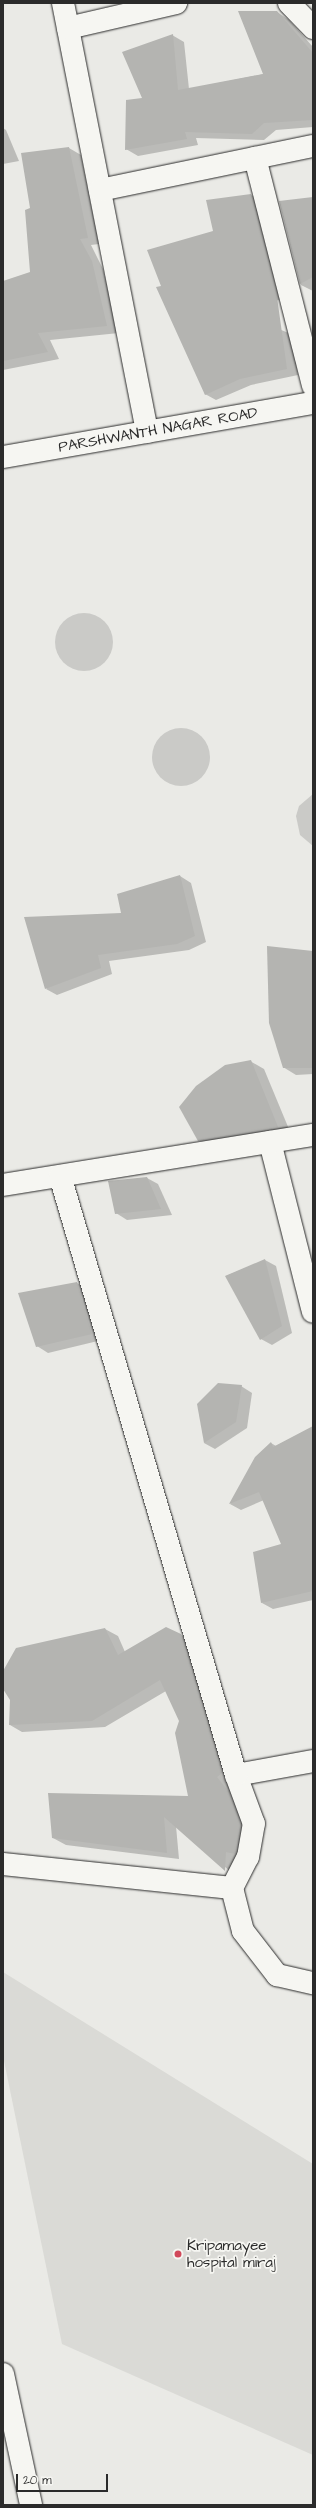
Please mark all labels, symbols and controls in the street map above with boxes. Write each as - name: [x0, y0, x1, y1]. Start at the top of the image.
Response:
- street label: PARSHWANTH NAGAR ROAD: [57, 404, 259, 456]
- place label: Kripamayee hospital miraj: [187, 2236, 276, 2271]
- marker: Kripamayee hospital miraj: [172, 2248, 184, 2260]
- scale bar: [18, 2466, 110, 2492]
- text: 20 m: [23, 2472, 52, 2489]

